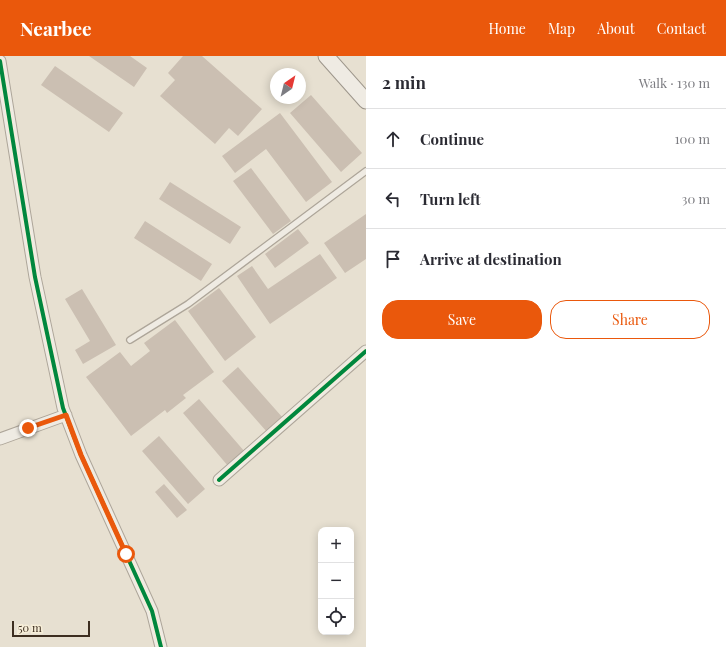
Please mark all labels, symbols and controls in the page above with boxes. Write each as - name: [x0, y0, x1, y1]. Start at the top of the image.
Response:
- text: Nearbee: [20, 15, 92, 41]
- text: Home: [488, 19, 526, 38]
- text: Map: [548, 19, 575, 38]
- text: About: [597, 19, 635, 38]
- text: Contact: [657, 19, 706, 38]
- north arrow: [270, 68, 306, 104]
- text: 2 min: [382, 71, 426, 93]
- text: Walk · 130 m: [639, 74, 710, 91]
- icon: ahead: [382, 128, 404, 150]
- text: Continue: [420, 129, 484, 149]
- text: 100 m: [675, 130, 710, 147]
- icon: left: [382, 188, 404, 210]
- text: Turn left: [420, 189, 481, 209]
- text: 30 m: [682, 190, 710, 207]
- icon: arrive: [382, 248, 404, 270]
- text: Arrive at destination: [420, 249, 562, 269]
- button: Save: [382, 300, 542, 339]
- button: Share: [550, 300, 710, 339]
- route end: [19, 419, 37, 437]
- map controls: [318, 527, 354, 635]
- button: +: [318, 527, 354, 563]
- route start: [117, 545, 135, 563]
- button: −: [318, 563, 354, 599]
- button: locate: [318, 599, 354, 635]
- scale bar: [12, 619, 90, 638]
- text: 50 m: [18, 620, 42, 635]

